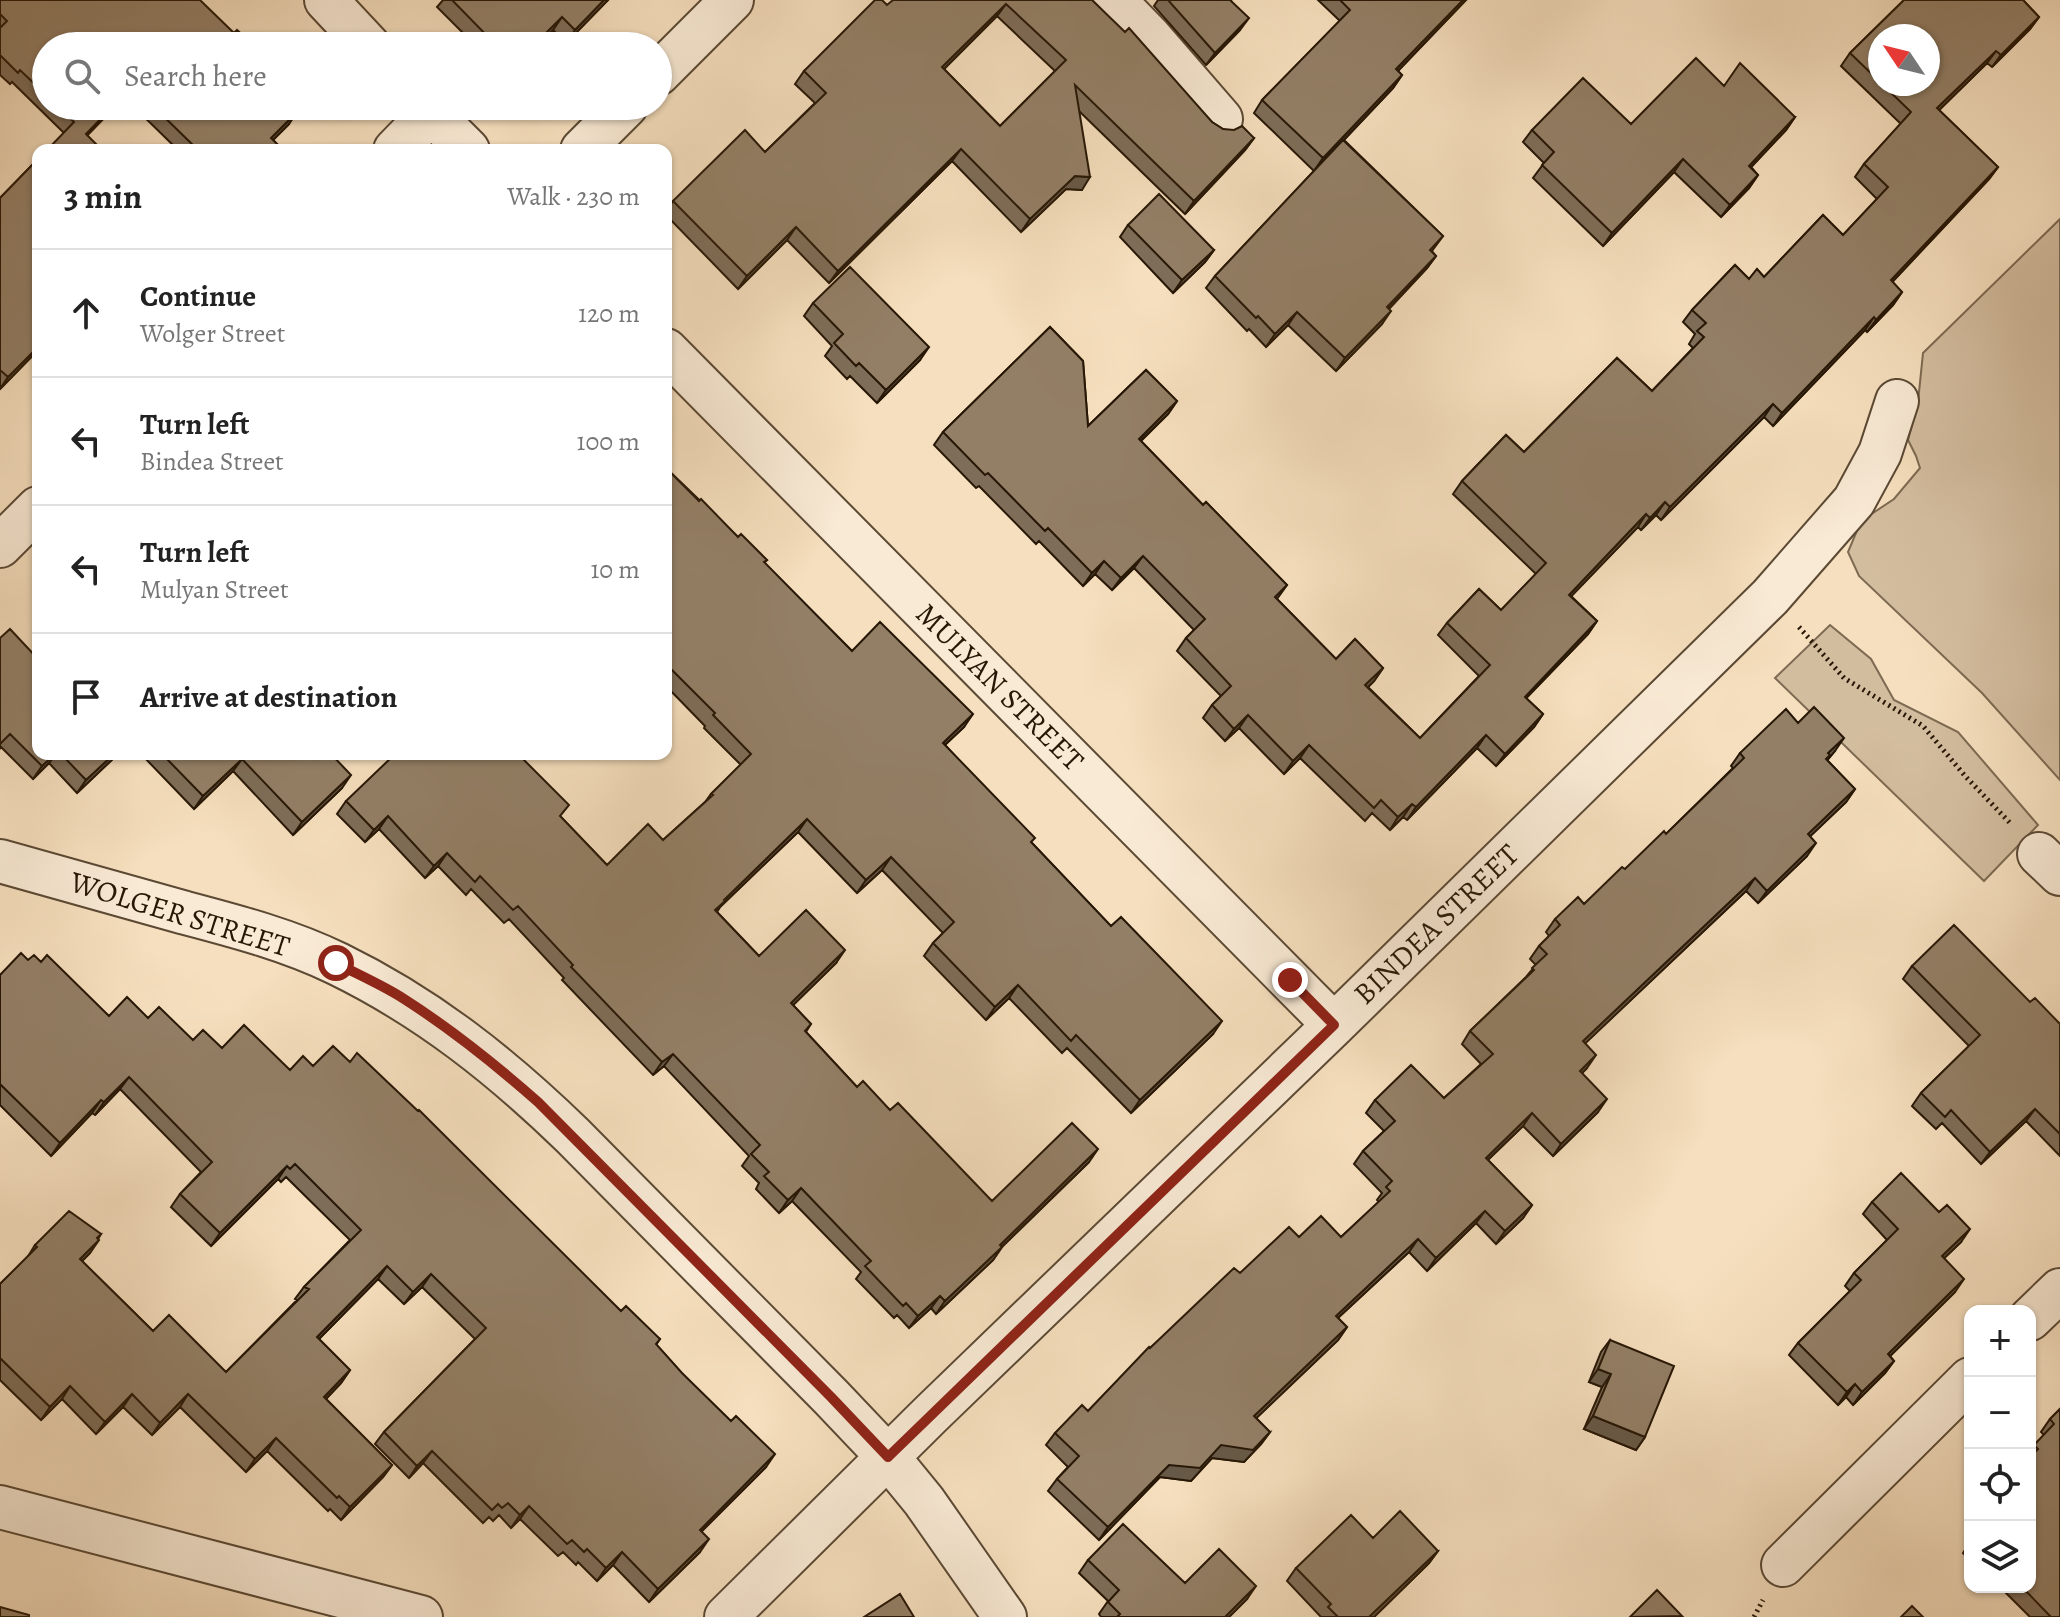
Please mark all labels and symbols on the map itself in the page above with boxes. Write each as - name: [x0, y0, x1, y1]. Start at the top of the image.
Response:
- north arrow: [1868, 24, 1940, 96]
- street label: MULYAN STREET: [907, 594, 1093, 780]
- street label: BINDEA STREET: [1345, 834, 1528, 1013]
- street label: WOLGER STREET: [64, 861, 295, 967]
- route start: [318, 945, 354, 981]
- route end: [1272, 962, 1308, 998]

